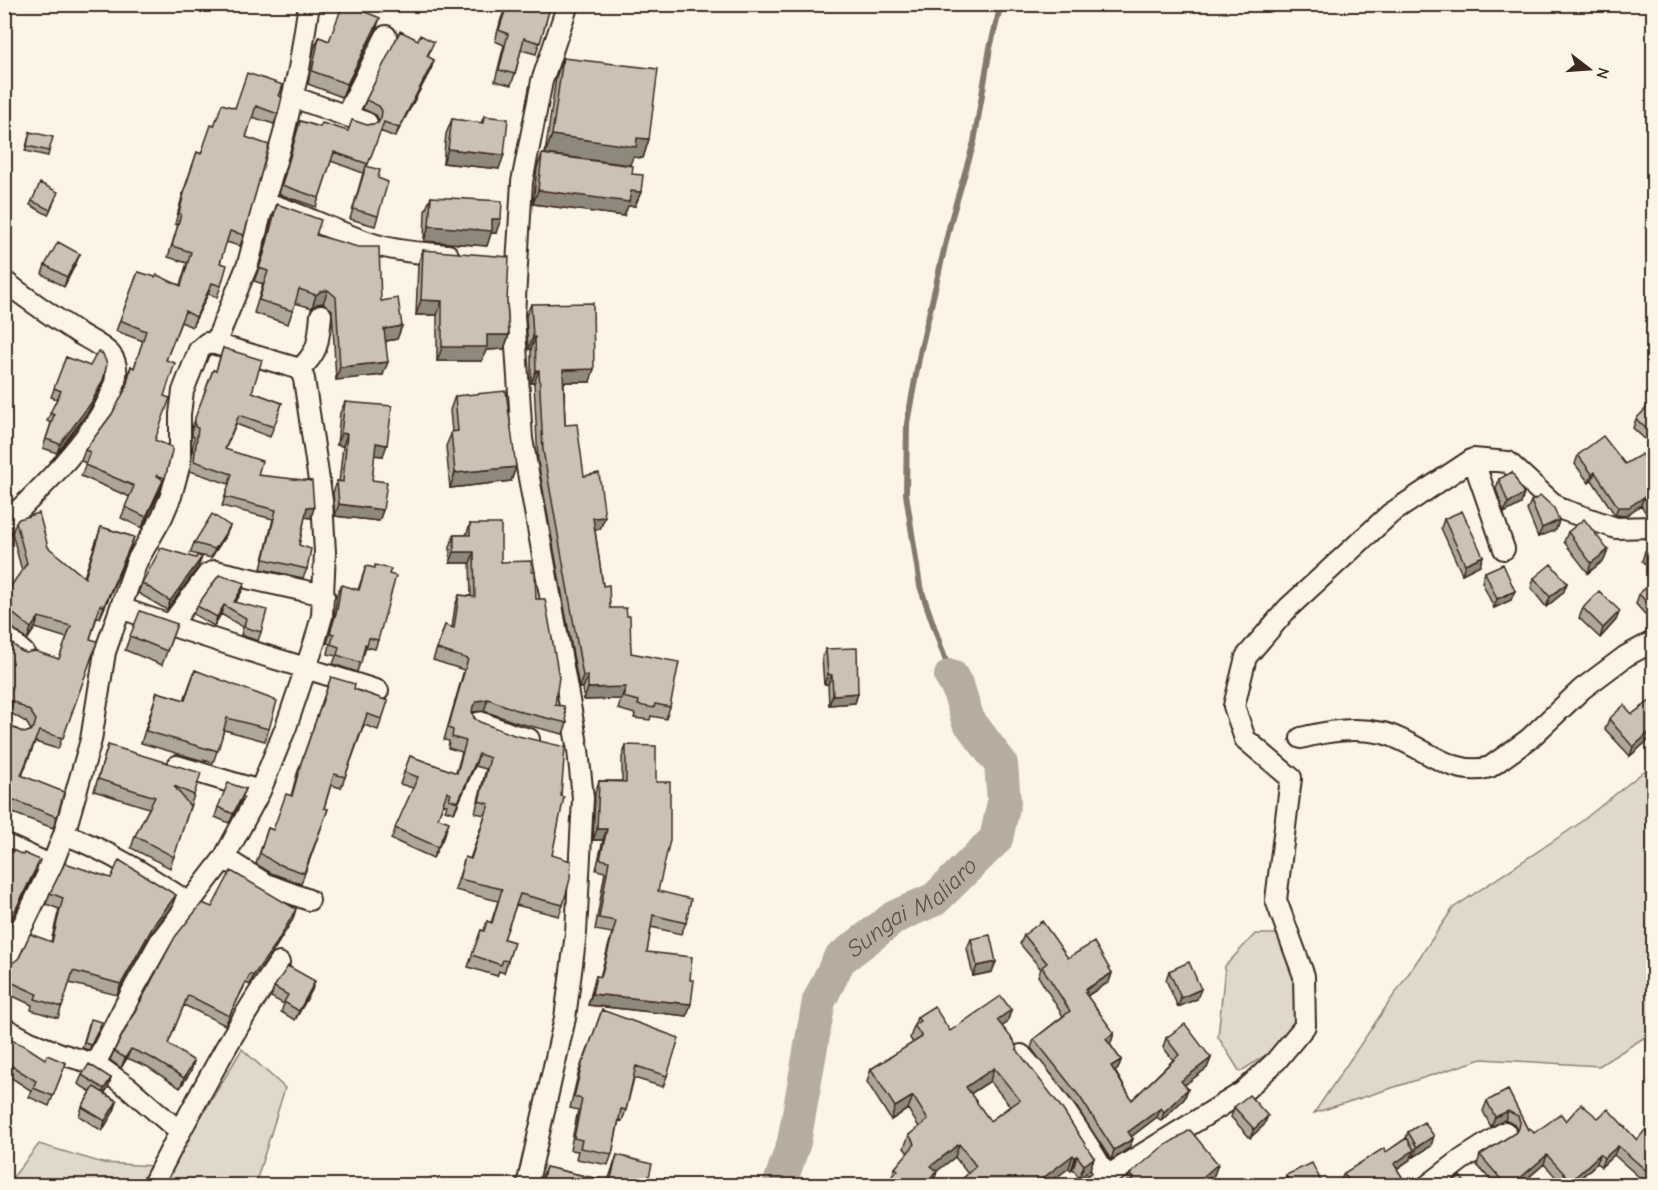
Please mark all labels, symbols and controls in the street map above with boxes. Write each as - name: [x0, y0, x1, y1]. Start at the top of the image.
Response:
- north arrow: [1559, 39, 1619, 99]
- text: N: [1592, 65, 1613, 81]
- water label: Sungai Maliaro: [841, 852, 983, 963]

